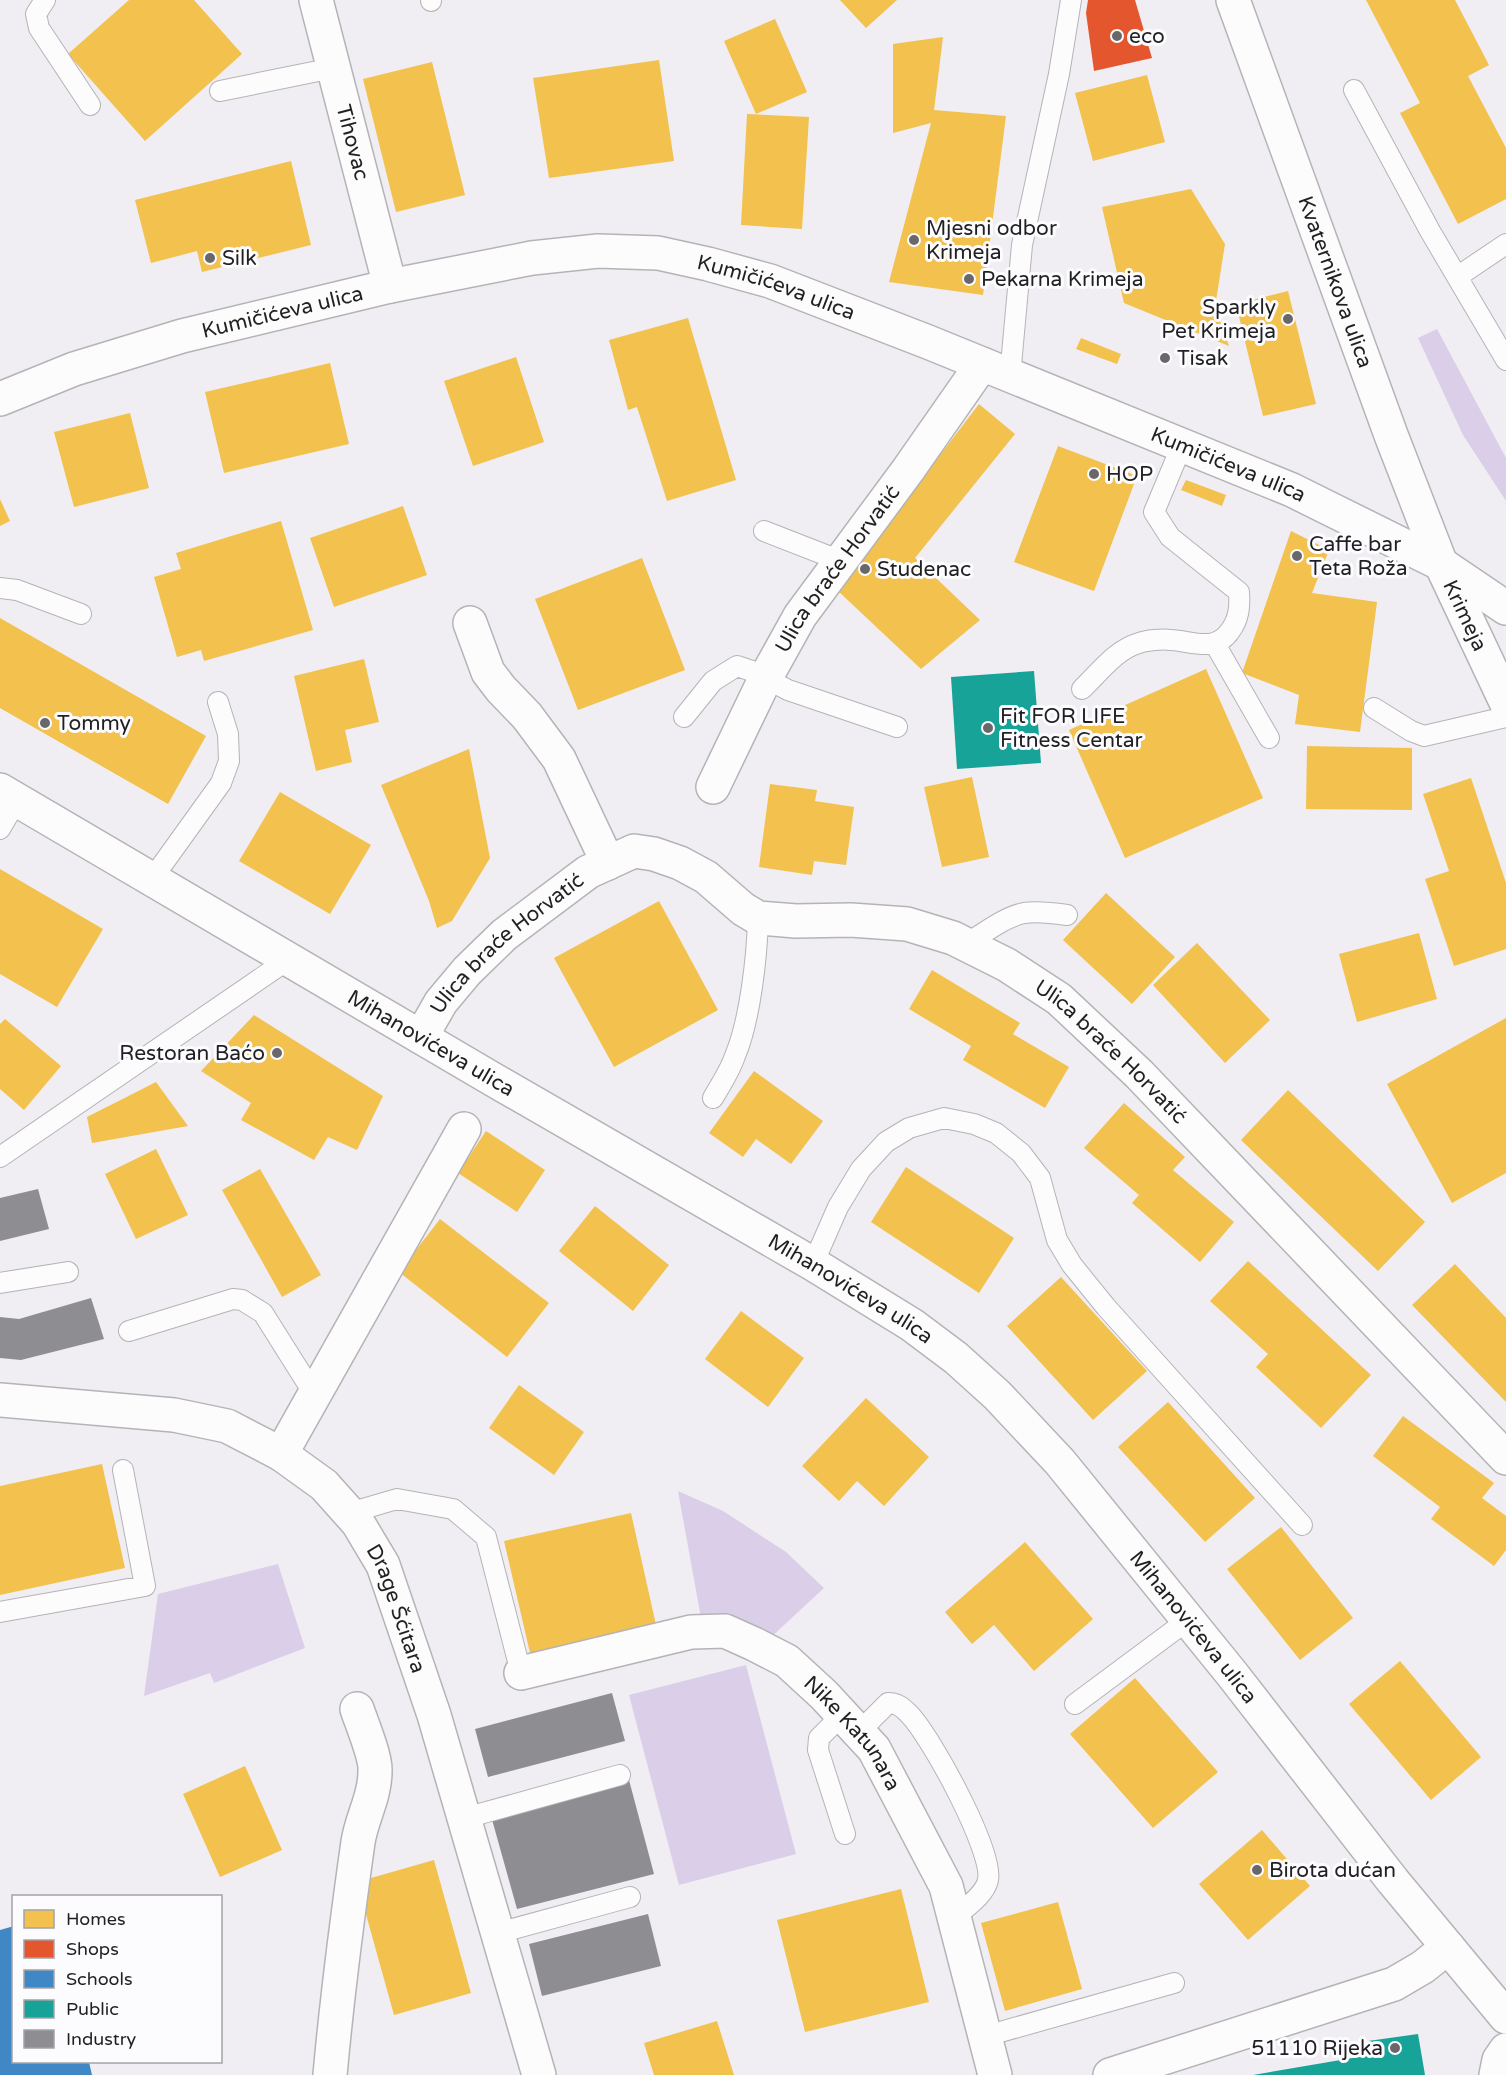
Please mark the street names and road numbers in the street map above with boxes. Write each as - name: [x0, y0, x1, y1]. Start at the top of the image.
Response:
- street label: Tihovac: [331, 102, 375, 183]
- street label: Kvaternikova ulica: [1293, 193, 1378, 371]
- street label: Kumičićeva ulica: [695, 249, 859, 325]
- street label: Kumičićeva ulica: [199, 280, 366, 343]
- street label: Kumičićeva ulica: [1147, 421, 1310, 507]
- street label: Ulica braće Horvatić: [770, 480, 905, 657]
- street label: Krimeja: [1438, 576, 1493, 655]
- street label: Ulica braće Horvatić: [425, 867, 589, 1018]
- street label: Ulica braće Horvatić: [1030, 974, 1192, 1129]
- street label: Mihanovićeva ulica: [343, 984, 519, 1102]
- street label: Mihanovićeva ulica: [764, 1228, 938, 1349]
- street label: Drage Šćitara: [361, 1540, 431, 1676]
- street label: Mihanovićeva ulica: [1125, 1546, 1263, 1709]
- street label: Nike Katunara: [799, 1670, 906, 1795]

